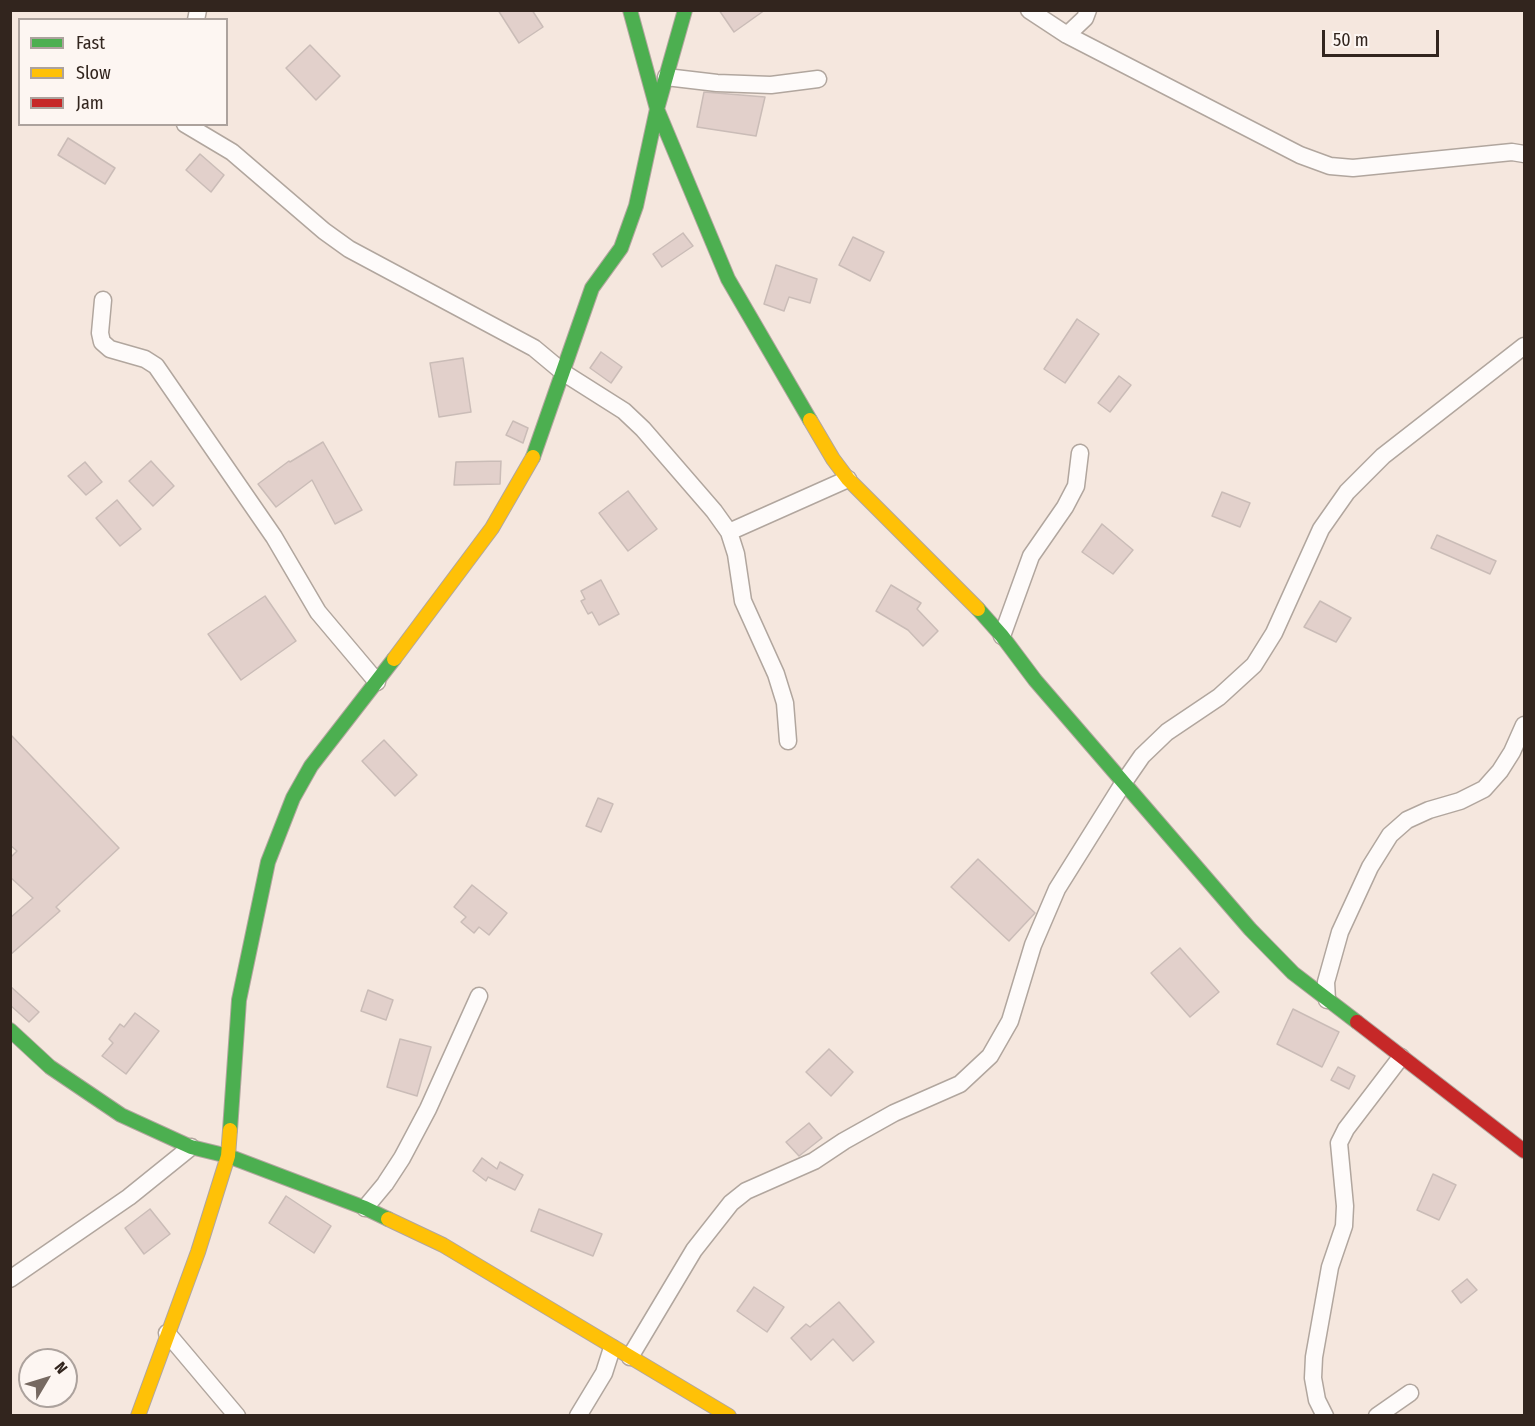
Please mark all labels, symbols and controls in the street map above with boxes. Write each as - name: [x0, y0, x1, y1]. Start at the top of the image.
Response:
- legend: [18, 18, 228, 126]
- scale bar: [1325, 18, 1442, 56]
- text: 50 m: [1333, 29, 1369, 51]
- text: Fast: [76, 32, 105, 54]
- text: Slow: [76, 62, 111, 84]
- text: Jam: [76, 92, 104, 114]
- north arrow: [18, 1348, 78, 1408]
- text: N: [51, 1358, 71, 1377]

